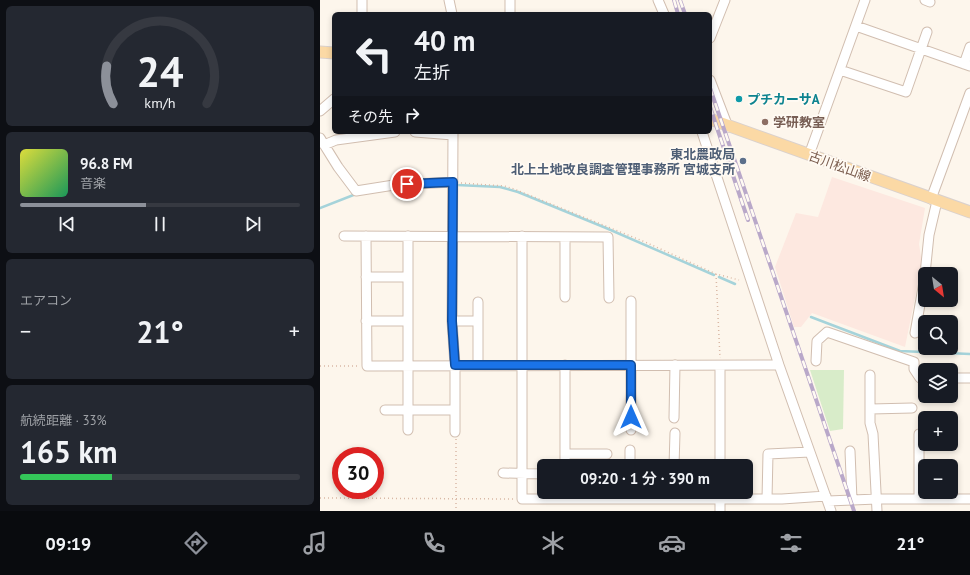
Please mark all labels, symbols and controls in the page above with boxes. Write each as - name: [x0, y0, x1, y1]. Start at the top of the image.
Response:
- text: 40 m: [414, 22, 475, 59]
- icon: left: [348, 28, 400, 80]
- text: 24: [136, 45, 184, 98]
- text: 左折: [414, 61, 450, 84]
- place label: プチカーサA: [747, 91, 820, 108]
- text: km/h: [144, 93, 176, 112]
- marker: プチカーサA: [734, 94, 744, 104]
- icon: right: [401, 104, 423, 126]
- text: その先: [348, 107, 393, 126]
- place label: 学研教室: [773, 114, 825, 131]
- marker: 学研教室: [760, 117, 770, 127]
- place label: 東北農政局 北上土地改良調査管理事務所 宮城支所: [511, 146, 735, 178]
- street label: 古川松山線: [806, 147, 873, 186]
- text: 96.8 FM: [80, 154, 133, 173]
- marker: 東北農政局 北上土地改良調査管理事務所 宮城支所: [738, 156, 748, 166]
- pin: [390, 167, 424, 201]
- icon: arrive: [396, 173, 418, 195]
- text: 音楽: [80, 175, 106, 192]
- icon: previous: [56, 213, 78, 235]
- icon: pause: [149, 213, 171, 235]
- icon: next: [242, 213, 264, 235]
- north arrow: [918, 267, 958, 307]
- map controls: [918, 267, 958, 499]
- text: エアコン: [20, 292, 72, 309]
- text: 21°: [136, 312, 184, 351]
- button: search: [918, 315, 958, 355]
- text: −: [20, 317, 31, 345]
- text: +: [289, 317, 300, 345]
- button: layers: [918, 363, 958, 403]
- position arrow: [610, 396, 652, 438]
- button: +: [918, 411, 958, 451]
- text: 航続距離 · 33%: [20, 412, 107, 429]
- text: 165 km: [20, 432, 118, 471]
- speed limit sign: 30: [332, 447, 384, 499]
- button: −: [918, 459, 958, 499]
- text: 09:20 · 1 分 · 390 m: [580, 469, 710, 488]
- icon: directions: [182, 529, 210, 557]
- icon: music: [301, 529, 329, 557]
- icon: phone: [420, 529, 448, 557]
- icon: climate: [539, 529, 567, 557]
- icon: car: [658, 529, 686, 557]
- icon: filters: [777, 529, 805, 557]
- text: 09:19: [46, 532, 91, 555]
- text: 21°: [896, 532, 924, 555]

